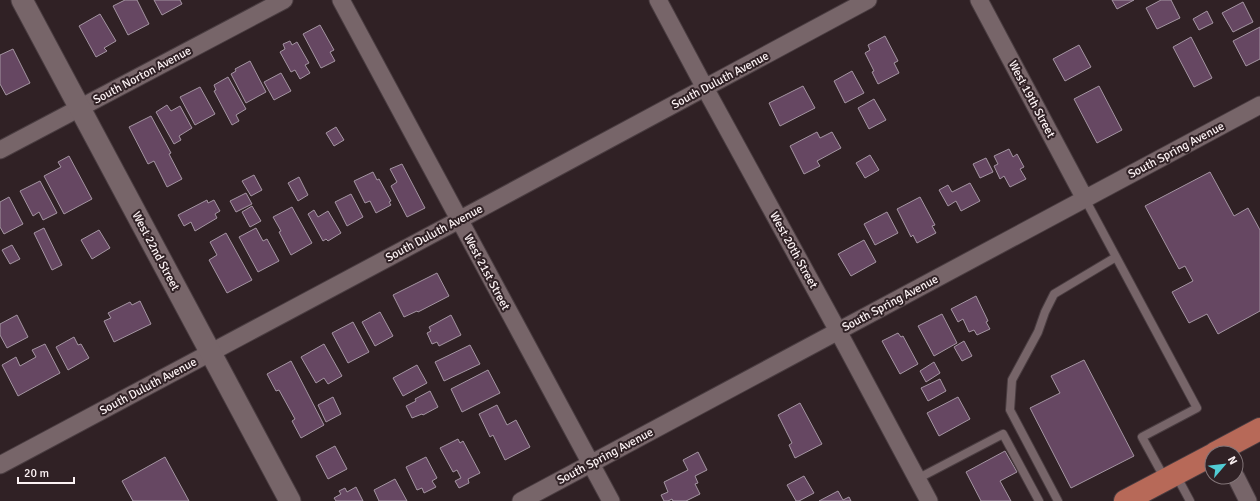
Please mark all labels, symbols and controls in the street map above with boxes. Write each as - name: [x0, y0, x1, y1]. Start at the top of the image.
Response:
- street label: South Norton Avenue: [91, 43, 194, 108]
- street label: South Duluth Avenue: [669, 48, 771, 112]
- street label: West 19th Street: [1005, 58, 1058, 140]
- street label: South Spring Avenue: [1126, 119, 1227, 182]
- street label: South Duluth Avenue: [383, 201, 485, 265]
- street label: West 22nd Street: [128, 209, 183, 293]
- street label: West 20th Street: [766, 209, 821, 291]
- street label: West 21st Street: [460, 232, 513, 313]
- street label: South Spring Avenue: [840, 272, 941, 335]
- street label: South Duluth Avenue: [97, 354, 199, 418]
- street label: South Spring Avenue: [555, 425, 656, 488]
- north arrow: [1204, 445, 1244, 485]
- text: N: [1225, 454, 1240, 467]
- scale bar: [18, 459, 74, 485]
- text: 20 m: [24, 466, 49, 481]

